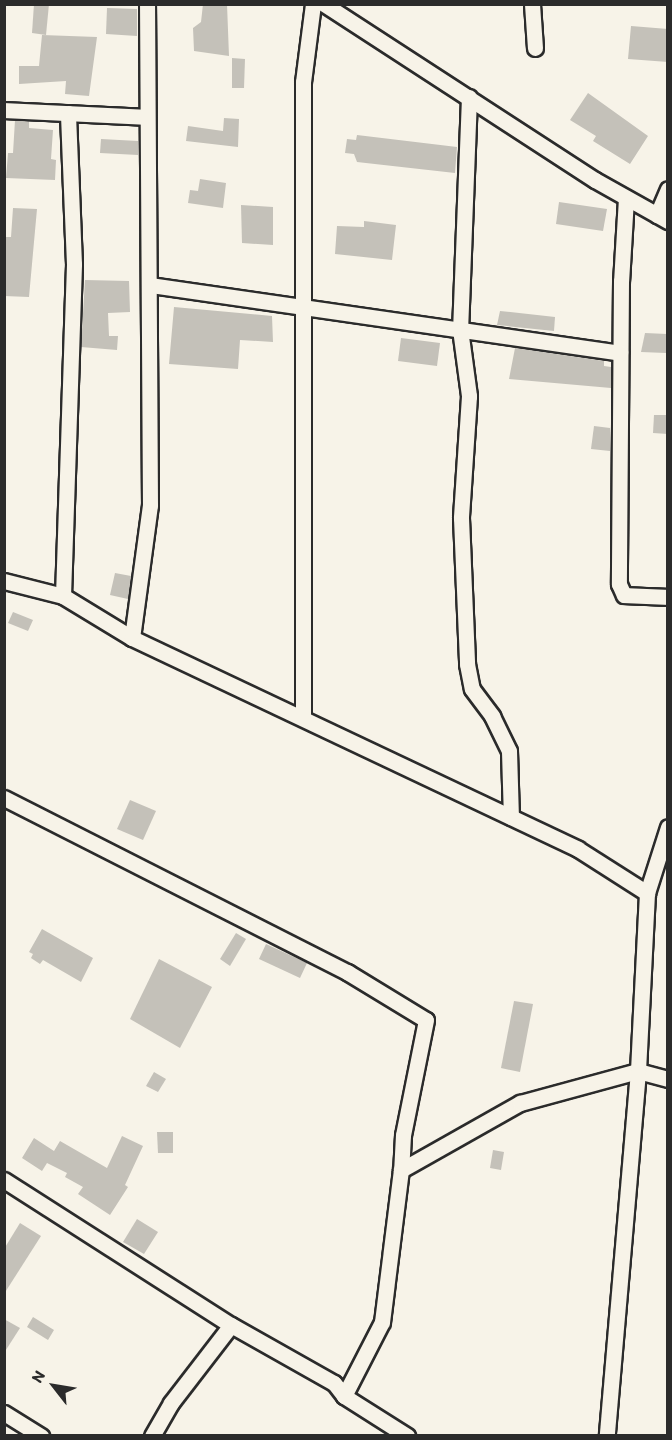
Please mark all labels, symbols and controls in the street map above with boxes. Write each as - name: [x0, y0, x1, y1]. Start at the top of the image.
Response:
- north arrow: [24, 1356, 84, 1416]
- text: N: [27, 1367, 49, 1386]

